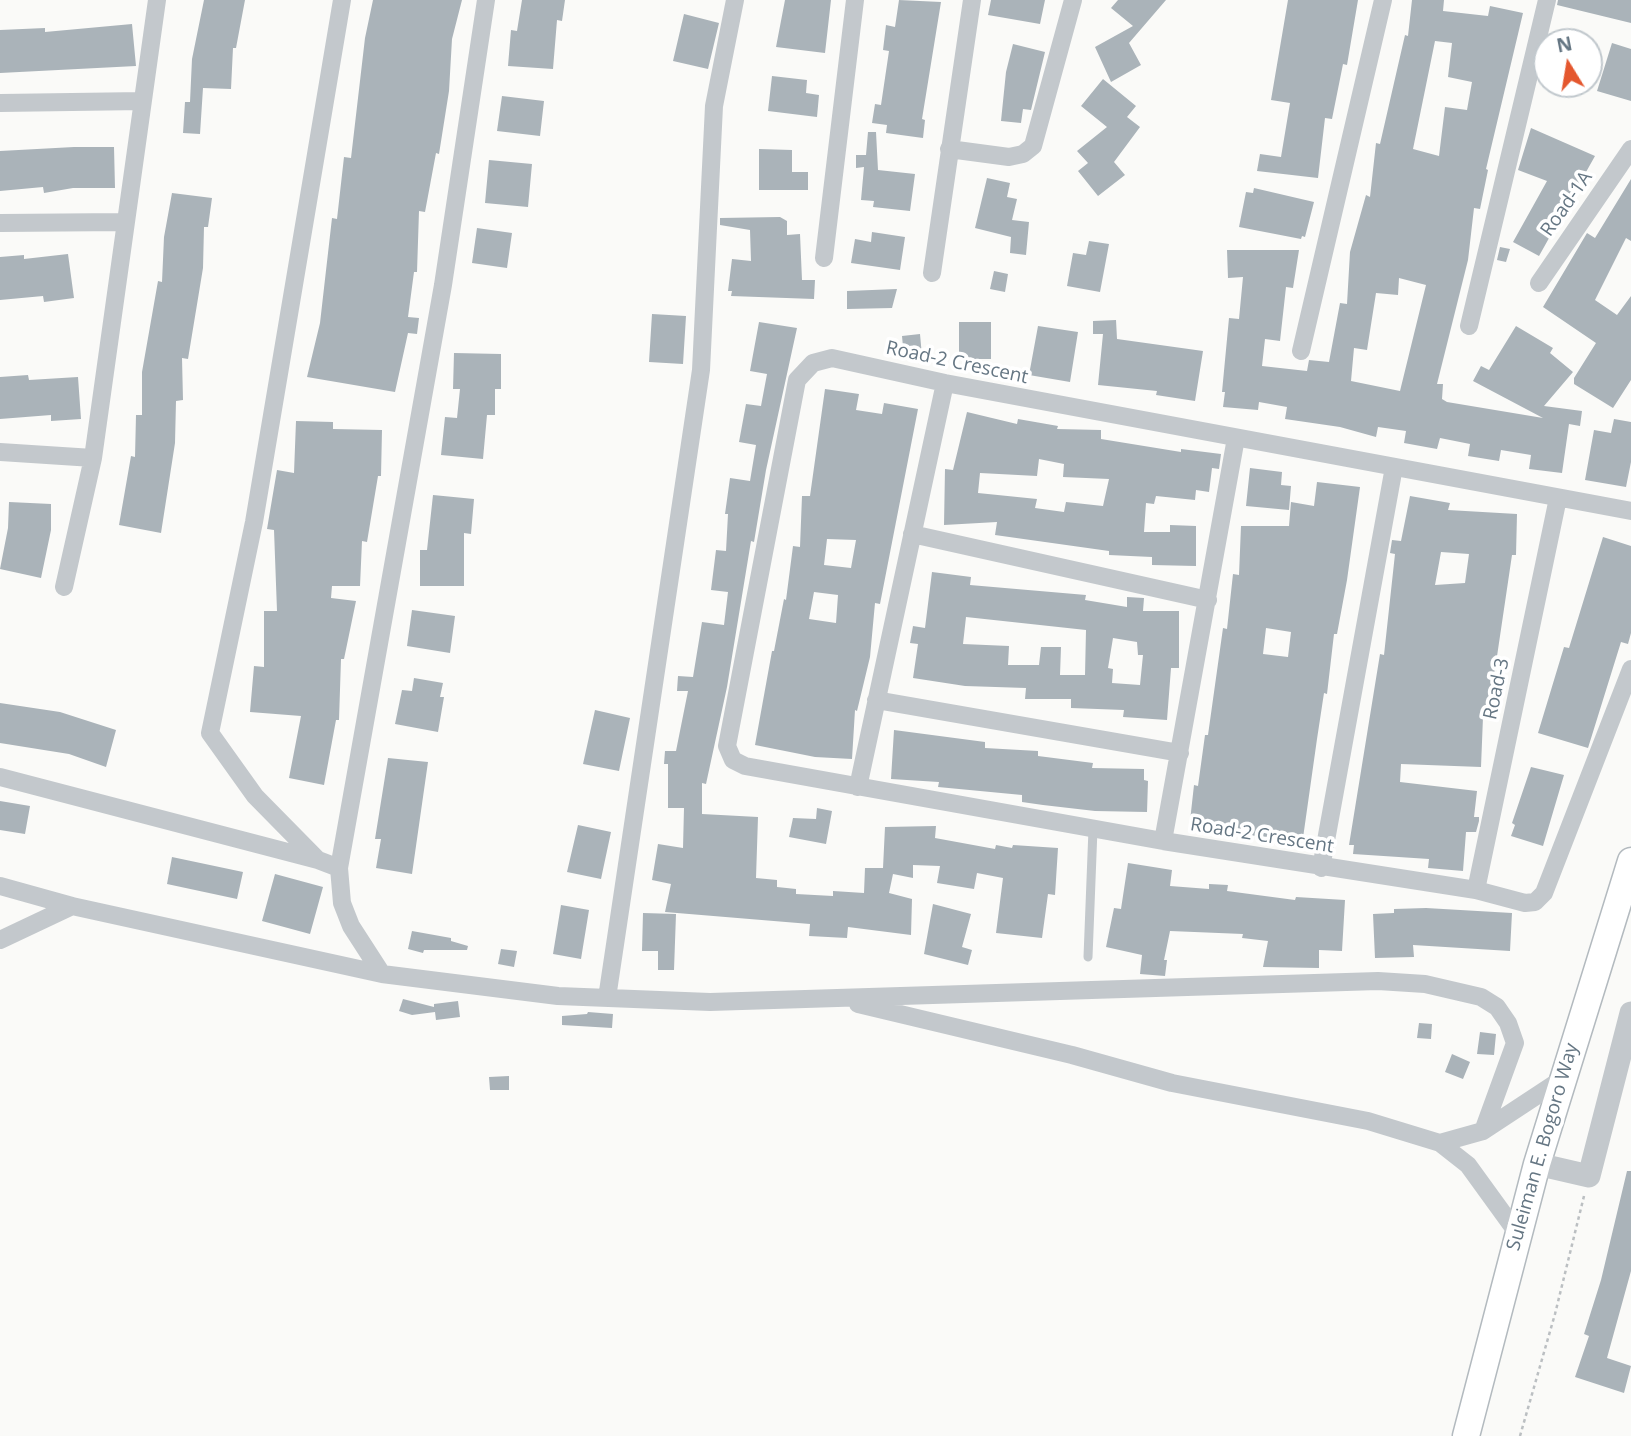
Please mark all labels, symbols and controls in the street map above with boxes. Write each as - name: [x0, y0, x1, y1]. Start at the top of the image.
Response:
- north arrow: [1533, 28, 1603, 98]
- text: N: [1554, 30, 1574, 59]
- street label: Road-1A: [1536, 167, 1598, 241]
- street label: Road-2 Crescent: [884, 337, 1030, 389]
- street label: Road-3: [1479, 656, 1515, 722]
- street label: Road-2 Crescent: [1189, 813, 1335, 859]
- street label: Suleiman E. Bogoro Way: [1502, 1041, 1584, 1253]

